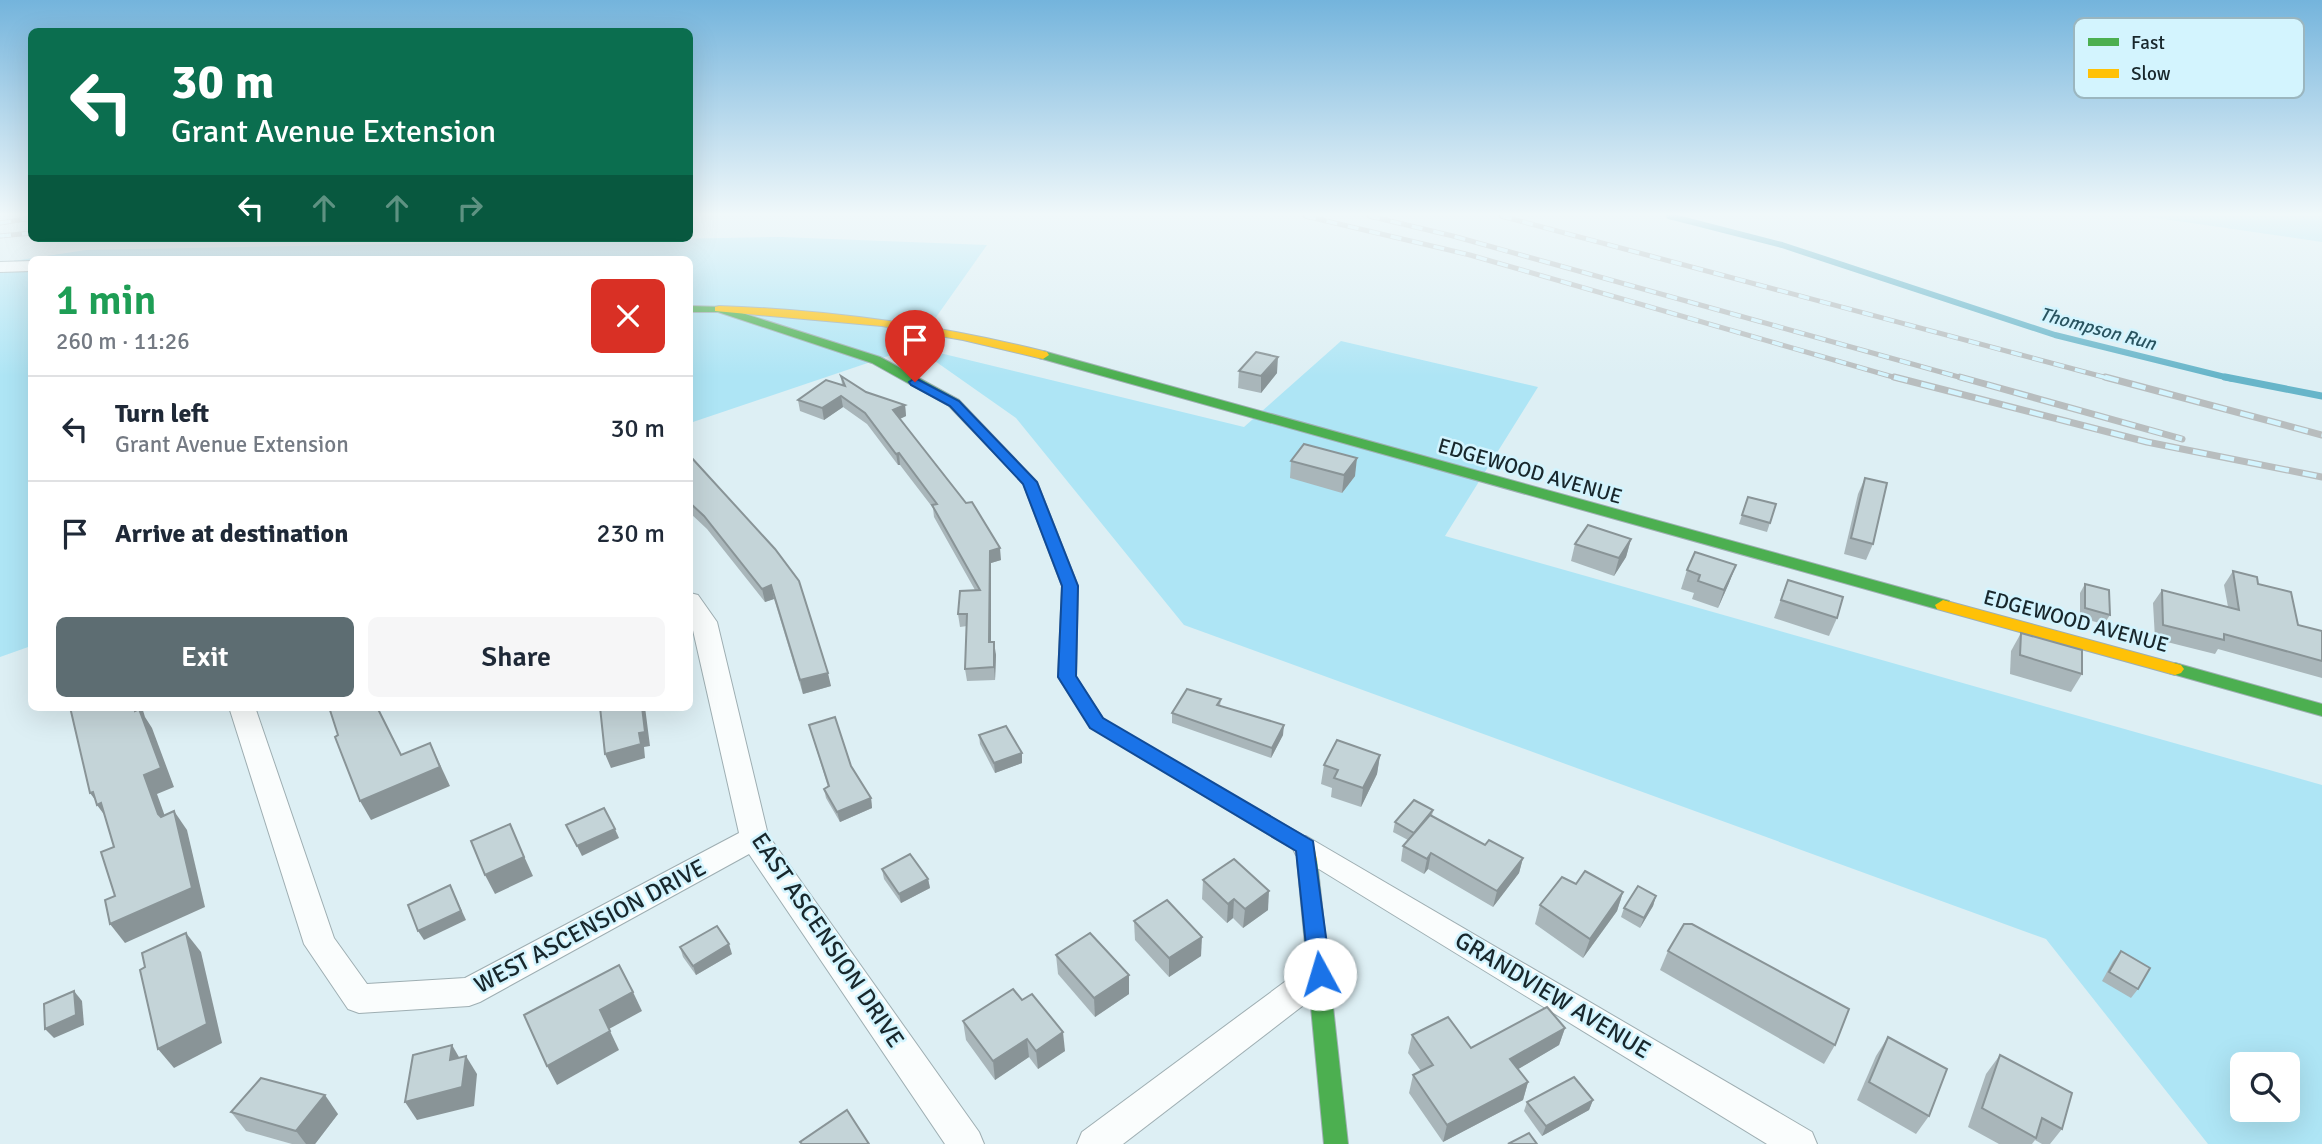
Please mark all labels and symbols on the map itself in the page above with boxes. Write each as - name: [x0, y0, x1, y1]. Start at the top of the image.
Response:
- legend: [2074, 18, 2304, 98]
- text: Fast: [2131, 31, 2165, 55]
- text: Slow: [2131, 62, 2171, 86]
- water label: Thompson Run: [2037, 302, 2159, 356]
- pin: [885, 310, 945, 382]
- street label: EDGEWOOD AVENUE: [1435, 432, 1625, 510]
- street label: EDGEWOOD AVENUE: [1981, 584, 2171, 658]
- street label: EAST ASCENSION DRIVE: [745, 827, 911, 1053]
- street label: WEST ASCENSION DRIVE: [469, 852, 711, 1000]
- street label: GRANDVIEW AVENUE: [1450, 925, 1656, 1065]
- position arrow: [1283, 937, 1357, 1011]

